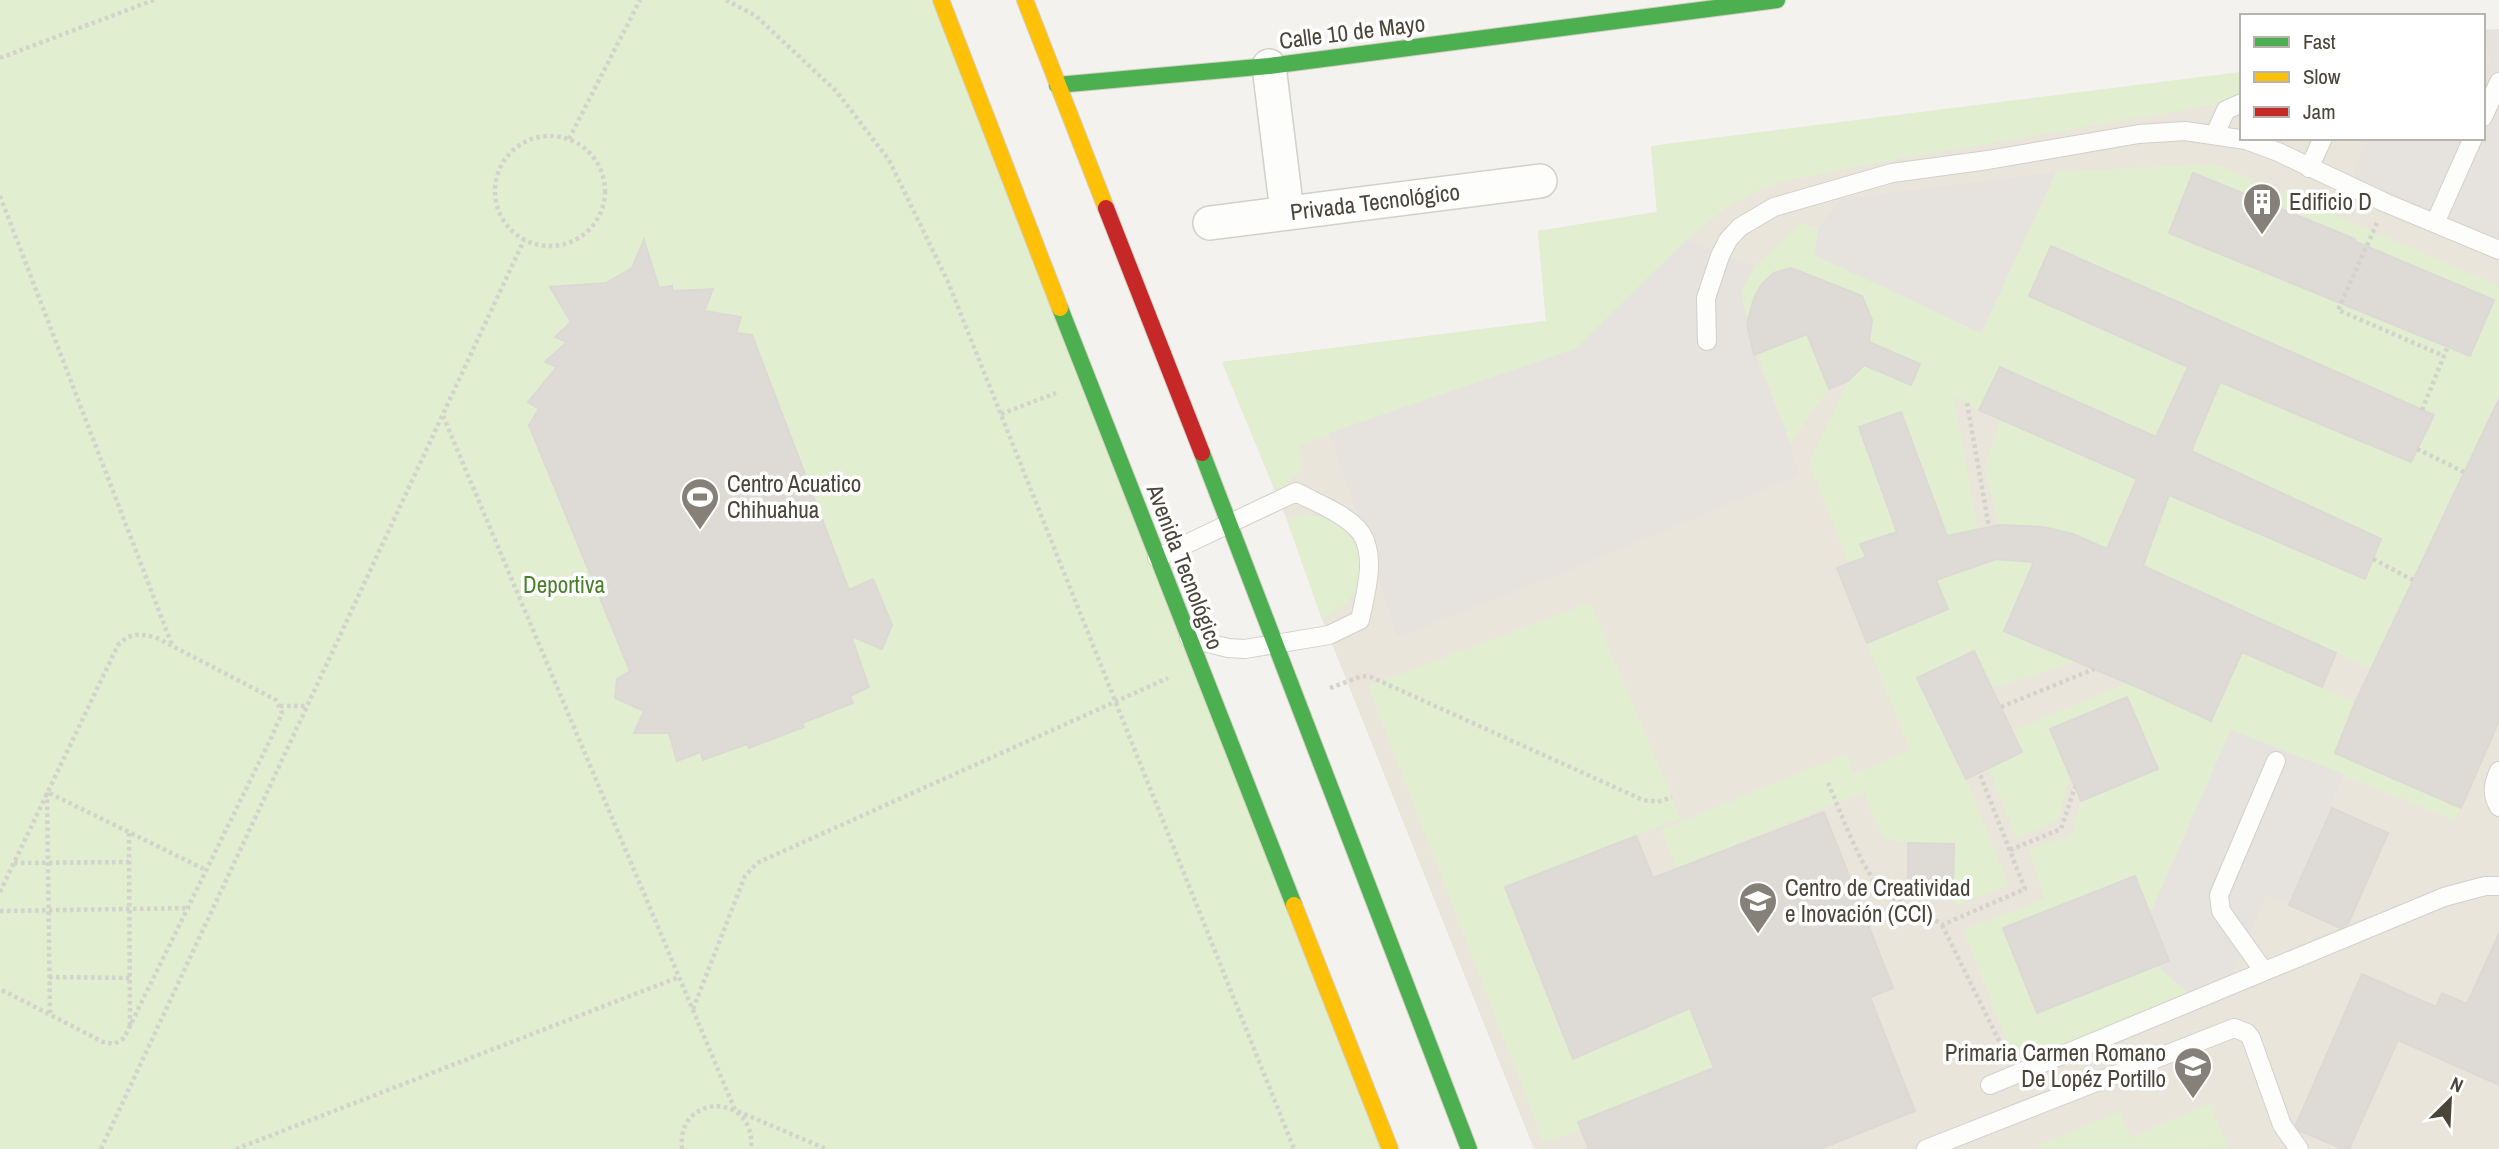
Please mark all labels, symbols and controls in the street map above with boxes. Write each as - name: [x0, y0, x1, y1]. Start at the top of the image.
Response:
- street label: Calle 10 de Mayo: [1277, 7, 1427, 56]
- legend: [2240, 14, 2485, 140]
- text: Fast: [2303, 27, 2336, 56]
- text: Slow: [2303, 62, 2341, 91]
- text: Jam: [2303, 97, 2336, 126]
- street label: Privada Tecnológico: [1288, 176, 1461, 227]
- building icon: Edificio D: [2241, 181, 2283, 236]
- place label: Edificio D: [2289, 186, 2372, 217]
- place label: Centro Acuatico Chihuahua: [727, 468, 861, 525]
- sports icon: Centro Acuatico Chihuahua: [679, 476, 721, 531]
- street label: Avenida Tecnológico: [1139, 479, 1231, 654]
- park label: Deportiva: [523, 569, 605, 600]
- place label: Centro de Creatividad e Inovación (CCI): [1785, 872, 1971, 929]
- school or university icon: Centro de Creatividad e Inovación (CCI): [1737, 880, 1779, 935]
- place label: Primaria Carmen Romano De Lopéz Portillo: [1945, 1037, 2166, 1094]
- school or university icon: Primaria Carmen Romano De Lopéz Portillo: [2172, 1045, 2214, 1100]
- north arrow: [2415, 1065, 2485, 1135]
- text: N: [2446, 1070, 2467, 1099]

